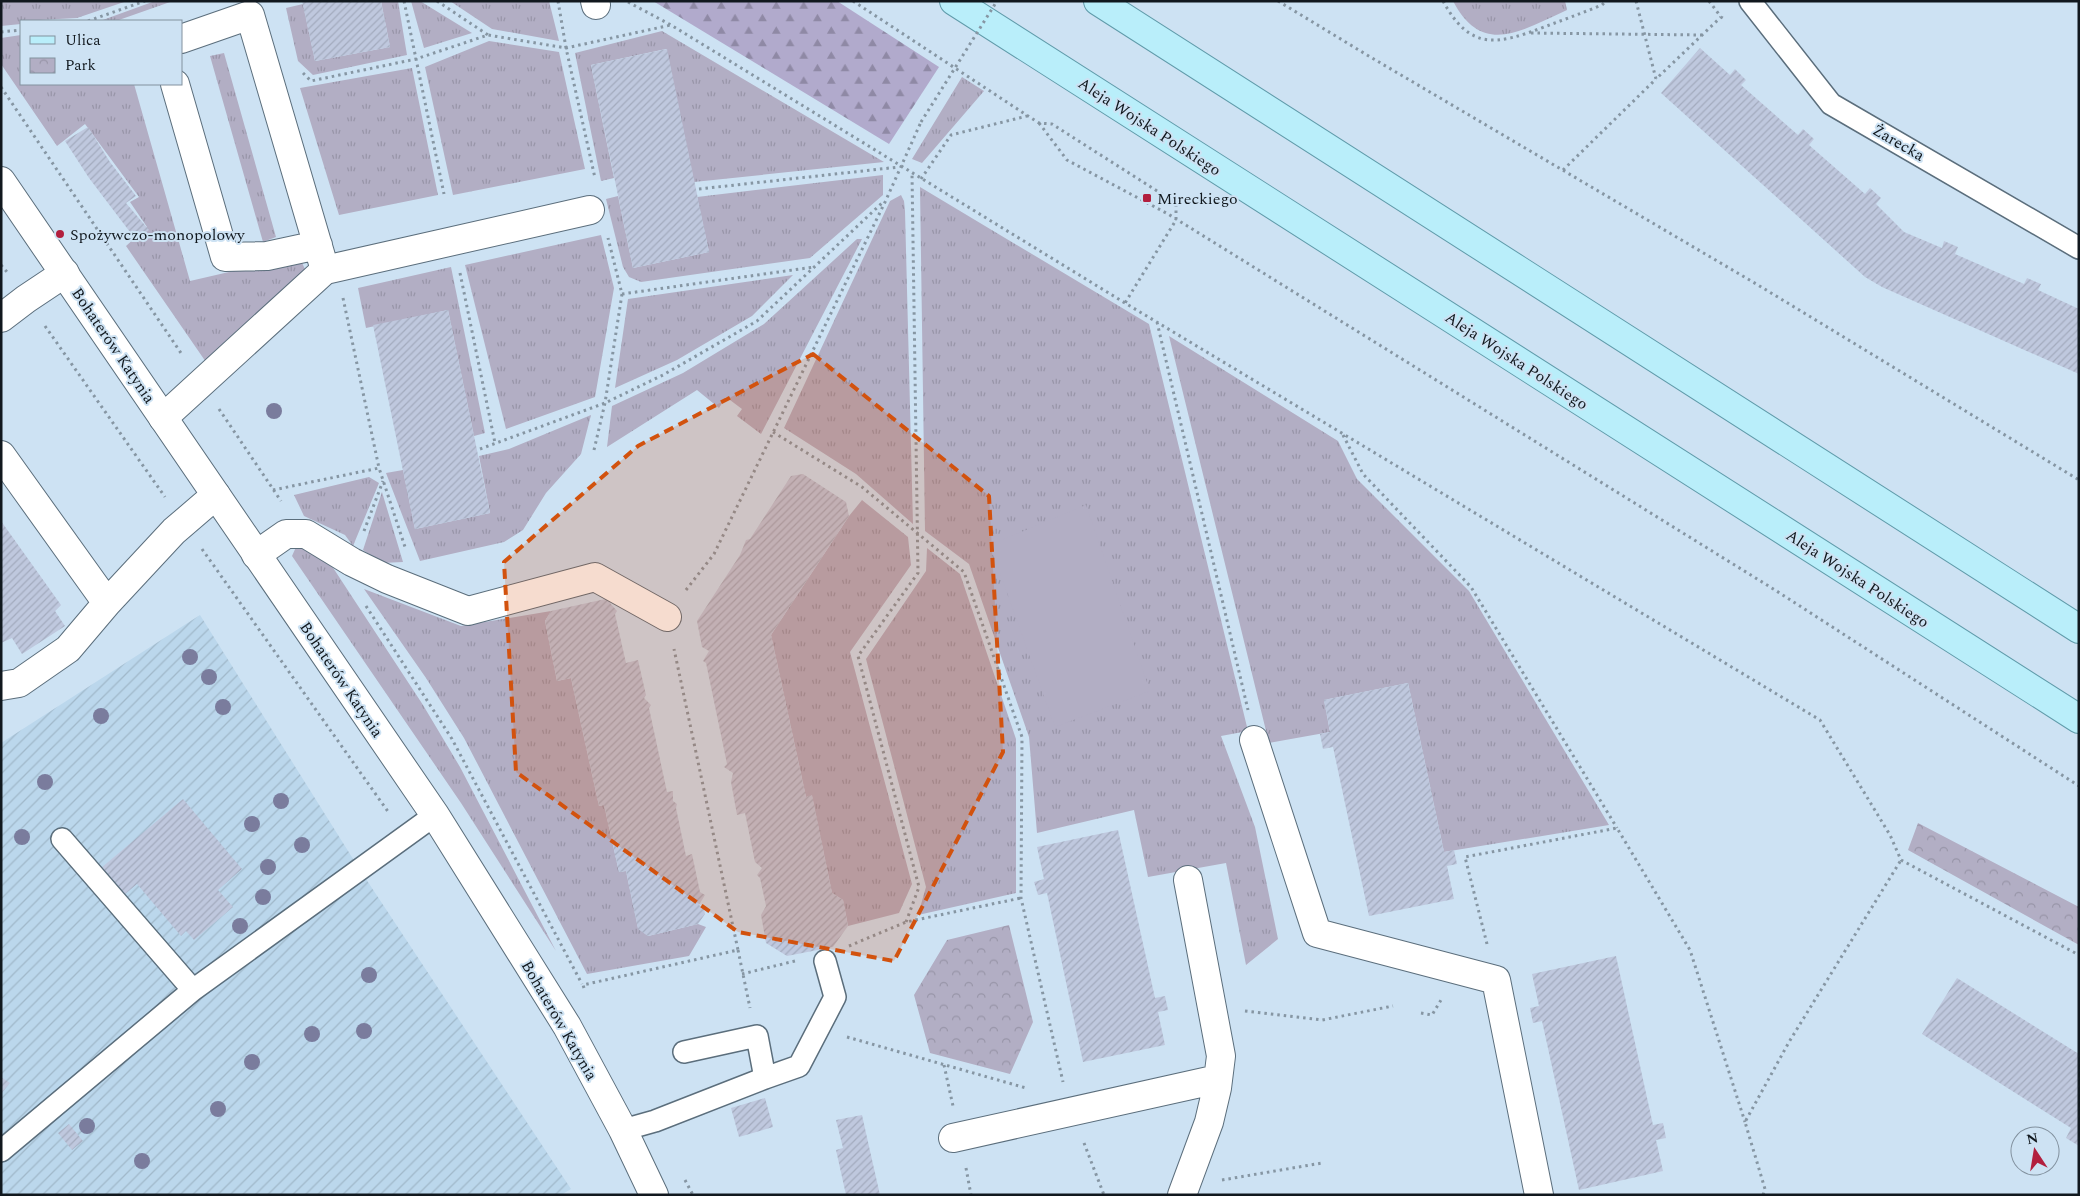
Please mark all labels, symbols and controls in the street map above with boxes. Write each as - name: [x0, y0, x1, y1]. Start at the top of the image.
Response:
- legend: [20, 20, 182, 85]
- text: Ulica: [65, 29, 101, 52]
- text: Park: [65, 54, 96, 77]
- street label: Aleja Wojska Polskiego: [1073, 71, 1226, 182]
- street label: Żarecka: [1868, 118, 1929, 167]
- place label: Mireckiego: [1157, 187, 1238, 211]
- marker: Mireckiego: [1141, 192, 1153, 204]
- place label: Spożywczo-monopolowy: [70, 223, 246, 247]
- marker: Spożywczo-monopolowy: [54, 228, 66, 240]
- street label: Bohaterów Katynia: [65, 283, 161, 408]
- street label: Aleja Wojska Polskiego: [1440, 305, 1593, 416]
- street label: Aleja Wojska Polskiego: [1781, 523, 1934, 634]
- street label: Bohaterów Katynia: [293, 617, 389, 742]
- street label: Bohaterów Katynia: [515, 956, 603, 1085]
- north arrow: [2010, 1126, 2060, 1176]
- text: N: [2025, 1127, 2040, 1150]

